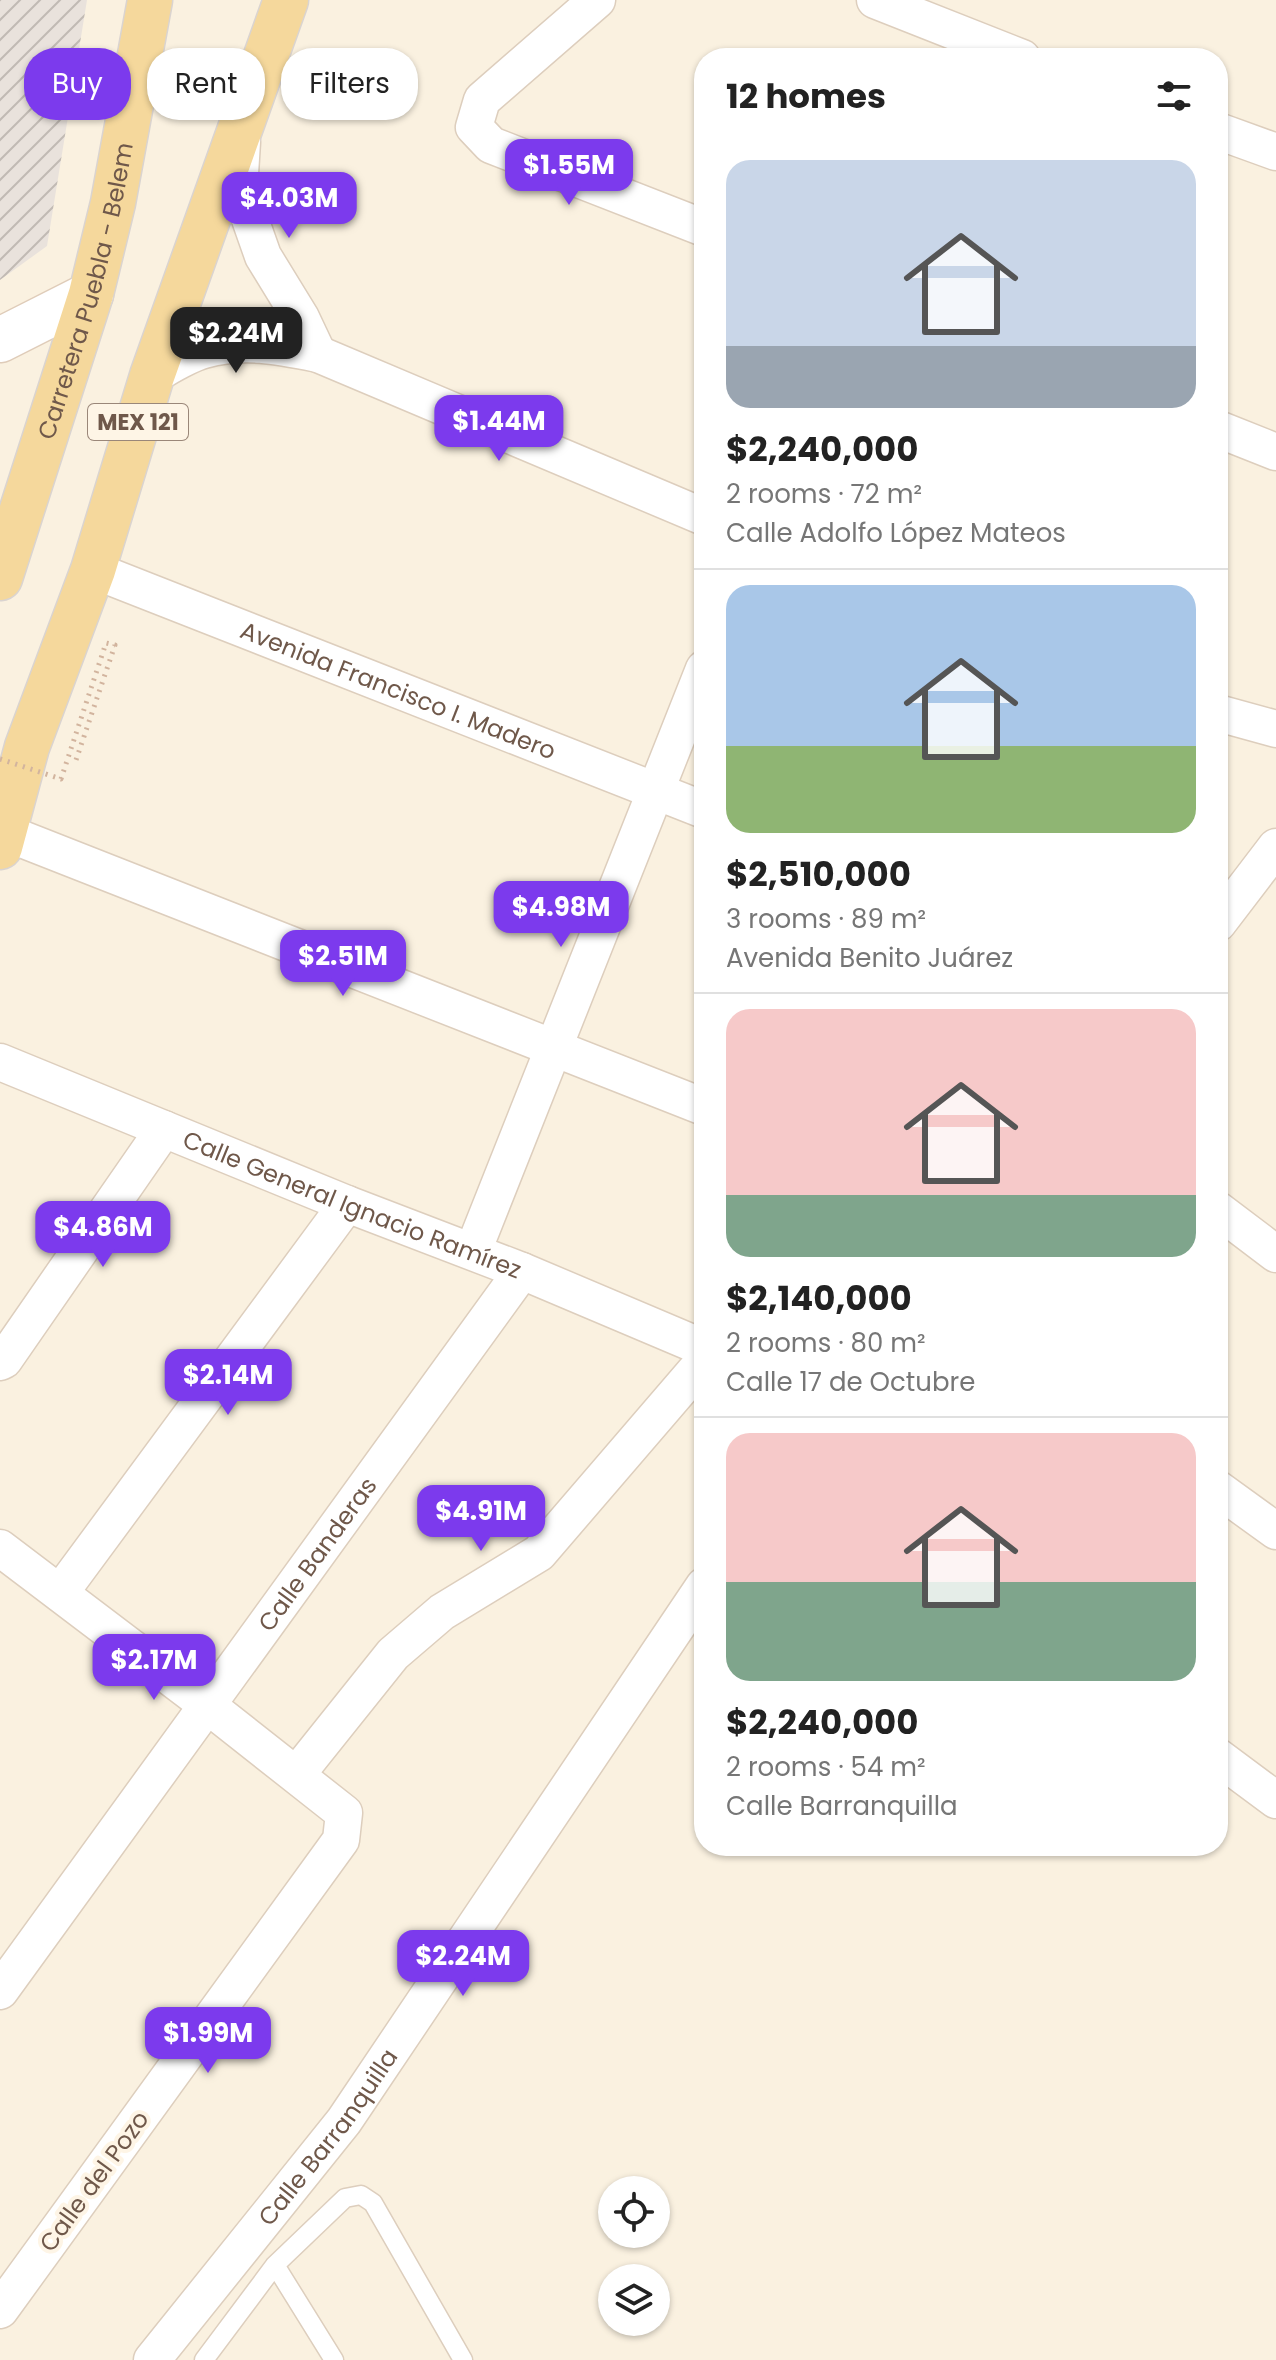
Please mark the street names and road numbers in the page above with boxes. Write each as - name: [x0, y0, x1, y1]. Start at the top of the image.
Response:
- street label: Carretera Puebla - Belem: [29, 140, 140, 443]
- road number: MEX 121: [88, 404, 188, 440]
- street label: Avenida Francisco I. Madero: [236, 613, 561, 767]
- street label: Calle General Ignacio Ramírez: [178, 1122, 526, 1286]
- street label: Calle Banderas: [250, 1470, 384, 1638]
- street label: Calle Barranquilla: [250, 2042, 405, 2232]
- street label: Calle del Pozo: [32, 2104, 156, 2258]

